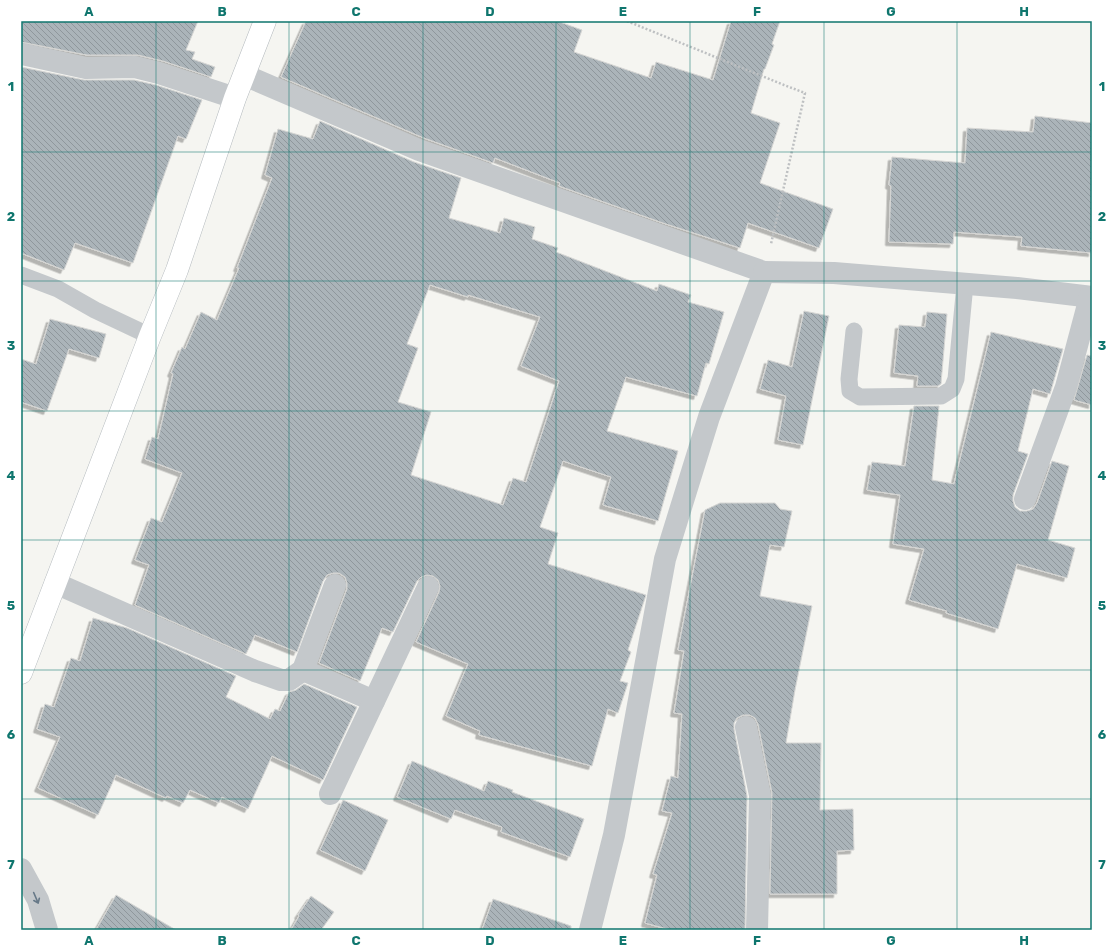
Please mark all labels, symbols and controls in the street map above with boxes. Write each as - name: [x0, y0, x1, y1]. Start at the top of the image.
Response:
- text: A: [84, 4, 94, 19]
- text: B: [217, 4, 227, 19]
- text: C: [351, 4, 361, 19]
- text: D: [485, 4, 495, 19]
- text: E: [619, 4, 627, 19]
- text: F: [753, 4, 761, 19]
- text: G: [886, 4, 896, 19]
- text: H: [1019, 4, 1029, 19]
- text: 1: [8, 79, 14, 94]
- text: 1: [1099, 79, 1105, 94]
- text: 2: [7, 209, 15, 224]
- text: 2: [1098, 209, 1106, 224]
- text: 3: [7, 338, 16, 353]
- text: 3: [1098, 338, 1107, 353]
- text: 4: [7, 468, 16, 483]
- text: 4: [1098, 468, 1107, 483]
- text: 5: [7, 598, 15, 613]
- text: 5: [1098, 598, 1106, 613]
- text: 6: [7, 727, 16, 742]
- text: 6: [1098, 727, 1107, 742]
- text: 7: [7, 857, 15, 872]
- text: 7: [1098, 857, 1106, 872]
- one-way arrow: [33, 892, 41, 904]
- text: A: [84, 933, 94, 948]
- text: B: [217, 933, 227, 948]
- text: C: [351, 933, 361, 948]
- text: D: [485, 933, 495, 948]
- text: E: [619, 933, 627, 948]
- text: F: [753, 933, 761, 948]
- text: G: [886, 933, 896, 948]
- text: H: [1019, 933, 1029, 948]

